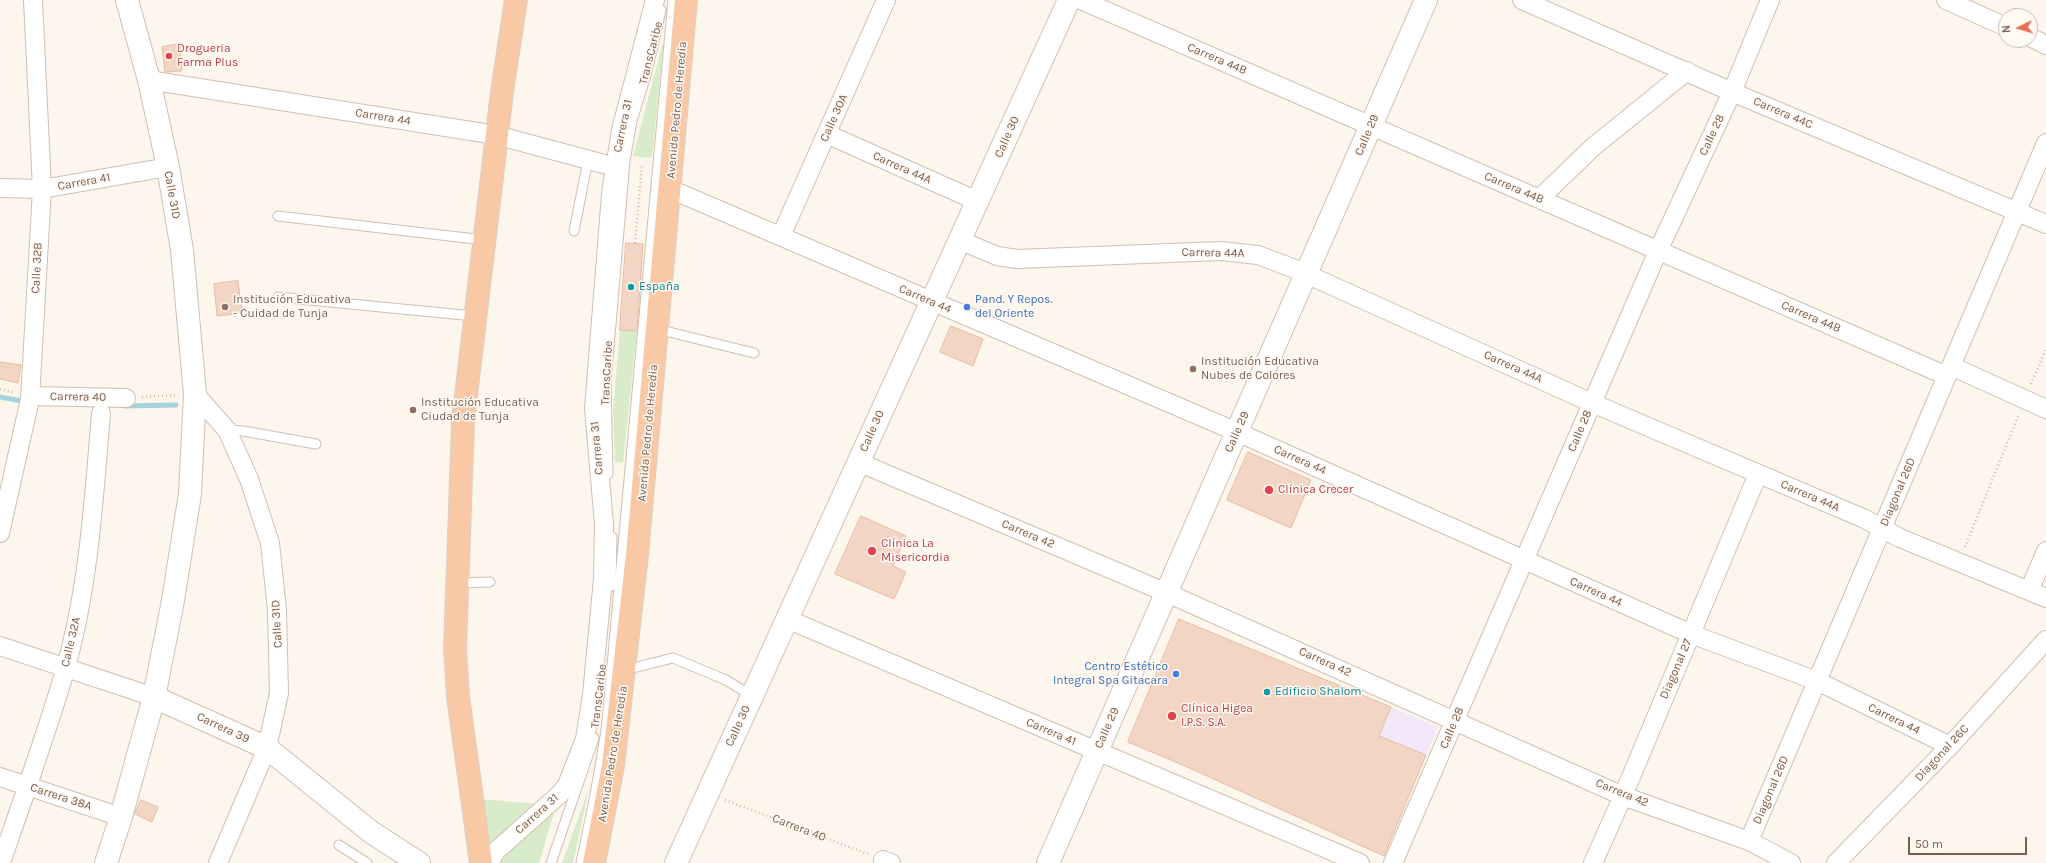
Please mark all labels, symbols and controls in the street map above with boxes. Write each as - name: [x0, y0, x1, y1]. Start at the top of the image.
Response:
- north arrow: [1998, 8, 2038, 48]
- street label: TransCaribe: [636, 20, 666, 86]
- text: N: [2000, 25, 2013, 34]
- street label: Carrera 44B: [1185, 40, 1249, 78]
- street label: Avenida Pedro de Heredia: [664, 41, 690, 179]
- place label: Drogueria Farma Plus: [177, 42, 238, 70]
- marker: Drogueria Farma Plus: [164, 51, 174, 61]
- street label: Calle 30A: [817, 92, 851, 144]
- street label: Carrera 44C: [1751, 94, 1815, 132]
- street label: Carrera 31: [610, 98, 636, 154]
- street label: Carrera 44: [354, 106, 412, 128]
- street label: Calle 29: [1352, 112, 1382, 158]
- street label: Calle 28: [1696, 112, 1728, 158]
- street label: Calle 30: [991, 114, 1023, 160]
- street label: Carrera 44A: [870, 149, 934, 187]
- street label: Carrera 44B: [1482, 169, 1546, 207]
- street label: Carrera 41: [57, 170, 111, 194]
- street label: Calle 31D: [161, 170, 183, 220]
- street label: Calle 32B: [28, 242, 46, 294]
- street label: Carrera 44A: [1181, 245, 1245, 261]
- place label: España: [639, 280, 680, 294]
- street label: Carrera 44: [896, 281, 954, 317]
- marker: España: [626, 282, 636, 292]
- place label: Institución Educativa - Cuidad de Tunja: [233, 293, 351, 321]
- place label: Pand. Y Repos. del Oriente: [975, 293, 1053, 321]
- street label: Carrera 44B: [1779, 298, 1843, 336]
- marker: Institución Educativa - Cuidad de Tunja: [220, 302, 230, 312]
- marker: Pand. Y Repos. del Oriente: [962, 302, 972, 312]
- street label: TransCaribe: [598, 340, 616, 406]
- street label: Carrera 44A: [1481, 348, 1545, 386]
- place label: Institución Educativa Nubes de Colores: [1201, 355, 1319, 383]
- street label: Avenida Pedro de Heredia: [635, 364, 661, 502]
- marker: Institución Educativa Nubes de Colores: [1188, 364, 1198, 374]
- street label: Carrera 40: [50, 389, 106, 405]
- place label: Institución Educativa Ciudad de Tunja: [421, 396, 539, 424]
- marker: Institución Educativa Ciudad de Tunja: [408, 405, 418, 415]
- street label: Calle 30: [856, 408, 888, 454]
- street label: Calle 28: [1565, 408, 1595, 454]
- street label: Calle 29: [1222, 409, 1252, 455]
- street label: Carrera 31: [587, 421, 607, 475]
- street label: Carrera 44: [1271, 442, 1329, 478]
- street label: Diagonal 26D: [1877, 455, 1919, 529]
- street label: Carrera 44A: [1778, 477, 1842, 515]
- place label: Clínica Crecer: [1278, 483, 1353, 497]
- marker: Clínica Crecer: [1263, 484, 1275, 496]
- street label: Carrera 42: [999, 516, 1057, 552]
- place label: Clínica La Misericordia: [881, 537, 950, 565]
- marker: Clínica La Misericordia: [866, 545, 878, 557]
- street label: Carrera 44: [1567, 574, 1625, 610]
- street label: Calle 31D: [269, 599, 285, 649]
- street label: Calle 32A: [58, 616, 84, 668]
- street label: Diagonal 27: [1657, 637, 1695, 701]
- street label: Carrera 42: [1296, 644, 1354, 680]
- place label: Centro Estético Integral Spa Gitacara: [1053, 660, 1168, 688]
- street label: TransCaribe: [588, 663, 610, 729]
- marker: Centro Estético Integral Spa Gitacara: [1171, 669, 1181, 679]
- street label: Avenida Pedro de Heredia: [595, 685, 631, 823]
- place label: Edificio Shalom: [1275, 685, 1362, 699]
- marker: Edificio Shalom: [1262, 687, 1272, 697]
- street label: Carrera 44: [1866, 700, 1922, 738]
- place label: Clínica Higea I.P.S. S.A.: [1181, 702, 1253, 730]
- street label: Calle 30: [722, 703, 754, 749]
- street label: Calle 29: [1092, 705, 1122, 751]
- street label: Calle 28: [1437, 705, 1467, 751]
- street label: Carrera 39: [194, 710, 252, 746]
- marker: Clínica Higea I.P.S. S.A.: [1166, 710, 1178, 722]
- street label: Carrera 41: [1024, 715, 1078, 749]
- street label: Diagonal 26C: [1912, 722, 1972, 784]
- street label: Diagonal 26D: [1750, 753, 1792, 827]
- street label: Carrera 42: [1593, 776, 1651, 810]
- street label: Carrera 38A: [28, 780, 94, 814]
- street label: Carrera 31: [512, 791, 562, 837]
- street label: Carrera 40: [770, 811, 828, 845]
- scale bar: [1910, 829, 2029, 855]
- text: 50 m: [1915, 837, 1943, 851]

